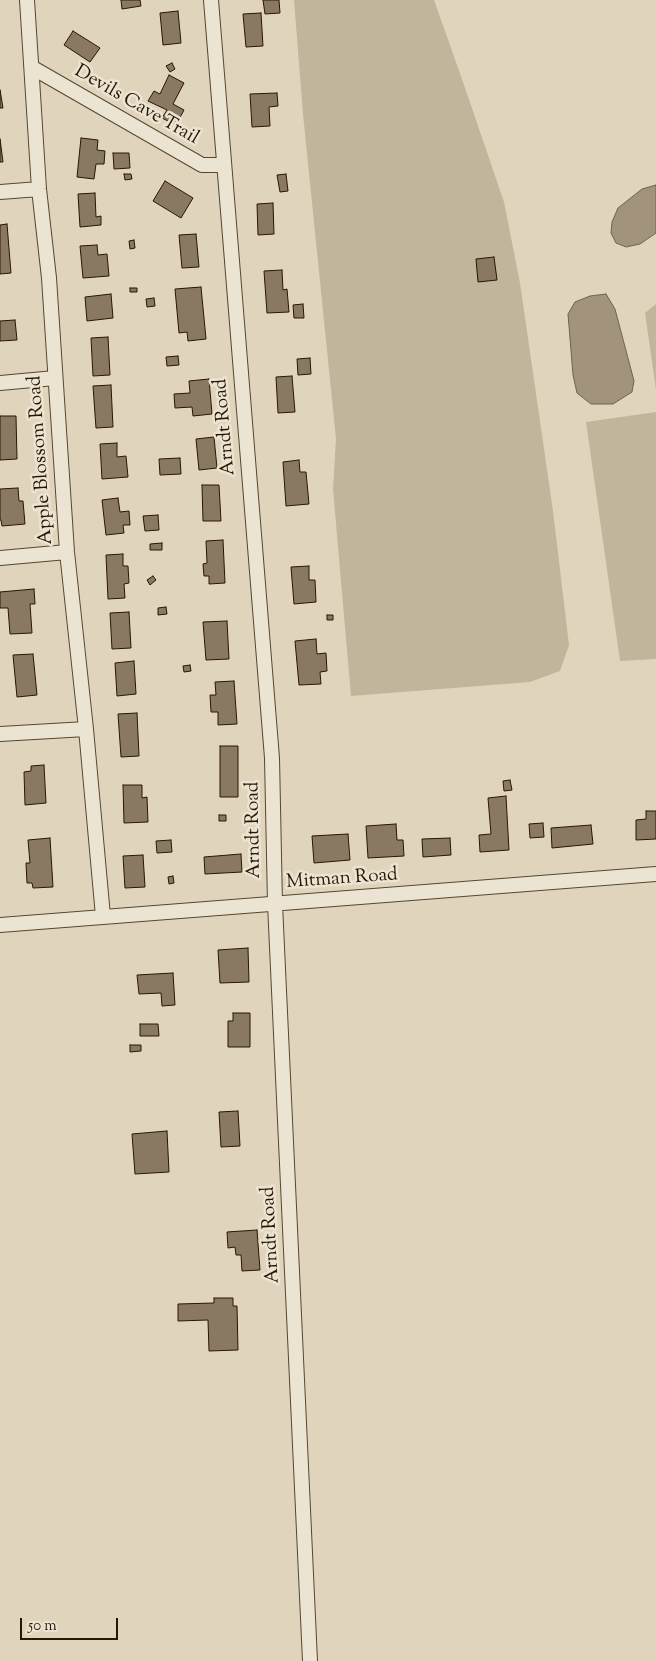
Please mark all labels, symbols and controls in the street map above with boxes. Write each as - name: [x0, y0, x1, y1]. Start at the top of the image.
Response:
- street label: Devils Cave Trail: [70, 61, 202, 151]
- street label: Apple Blossom Road: [25, 375, 59, 545]
- street label: Arndt Road: [210, 378, 242, 476]
- street label: Arndt Road: [243, 781, 267, 879]
- street label: Mitman Road: [285, 865, 399, 895]
- street label: Arndt Road: [258, 1186, 286, 1284]
- scale bar: [22, 1608, 120, 1640]
- text: 50 m: [28, 1616, 57, 1637]

